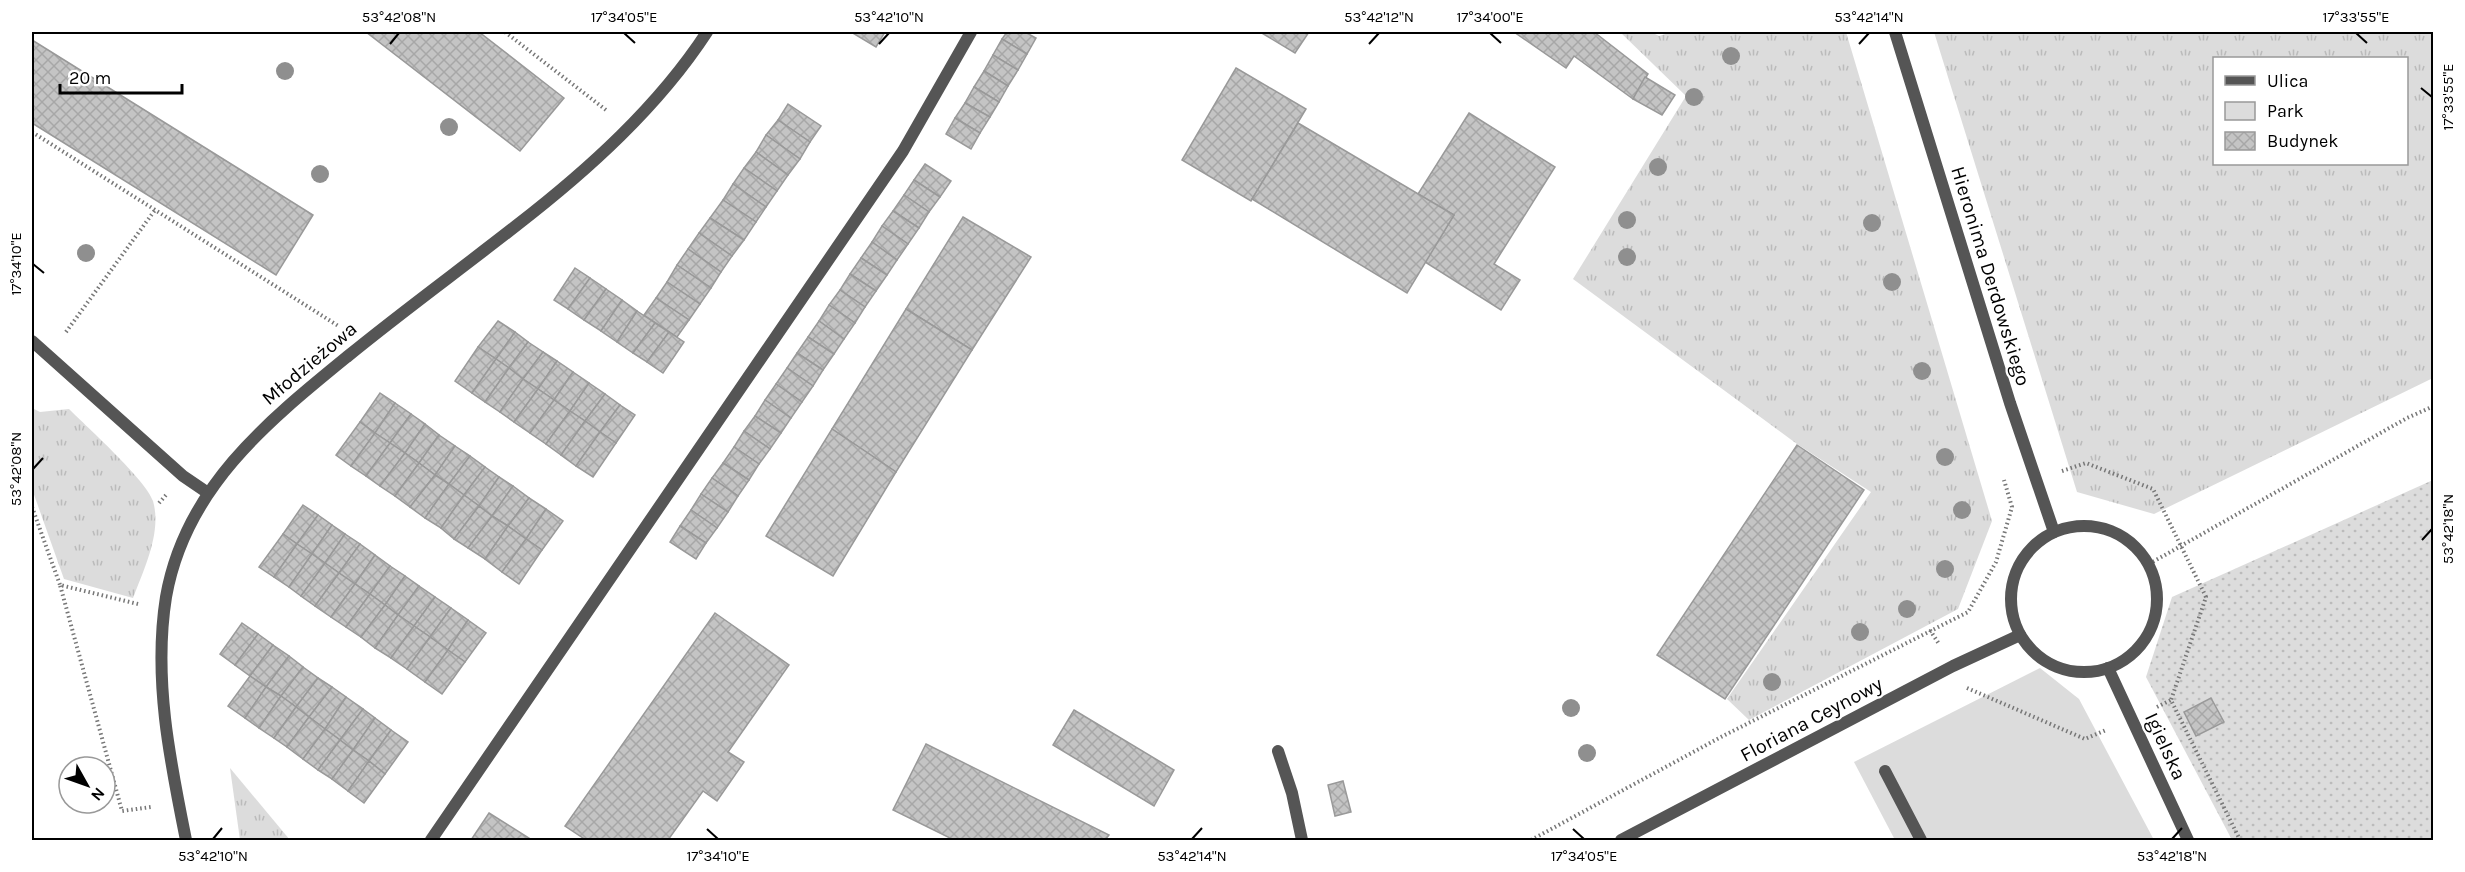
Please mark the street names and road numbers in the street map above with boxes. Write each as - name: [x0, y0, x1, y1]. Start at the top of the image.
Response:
- street label: Hieronima Derdowskiego: [1946, 164, 2035, 389]
- street label: Młodzieżowa: [257, 317, 362, 410]
- street label: Floriana Ceynowy: [1736, 672, 1886, 767]
- street label: Igielska: [2140, 709, 2191, 783]

